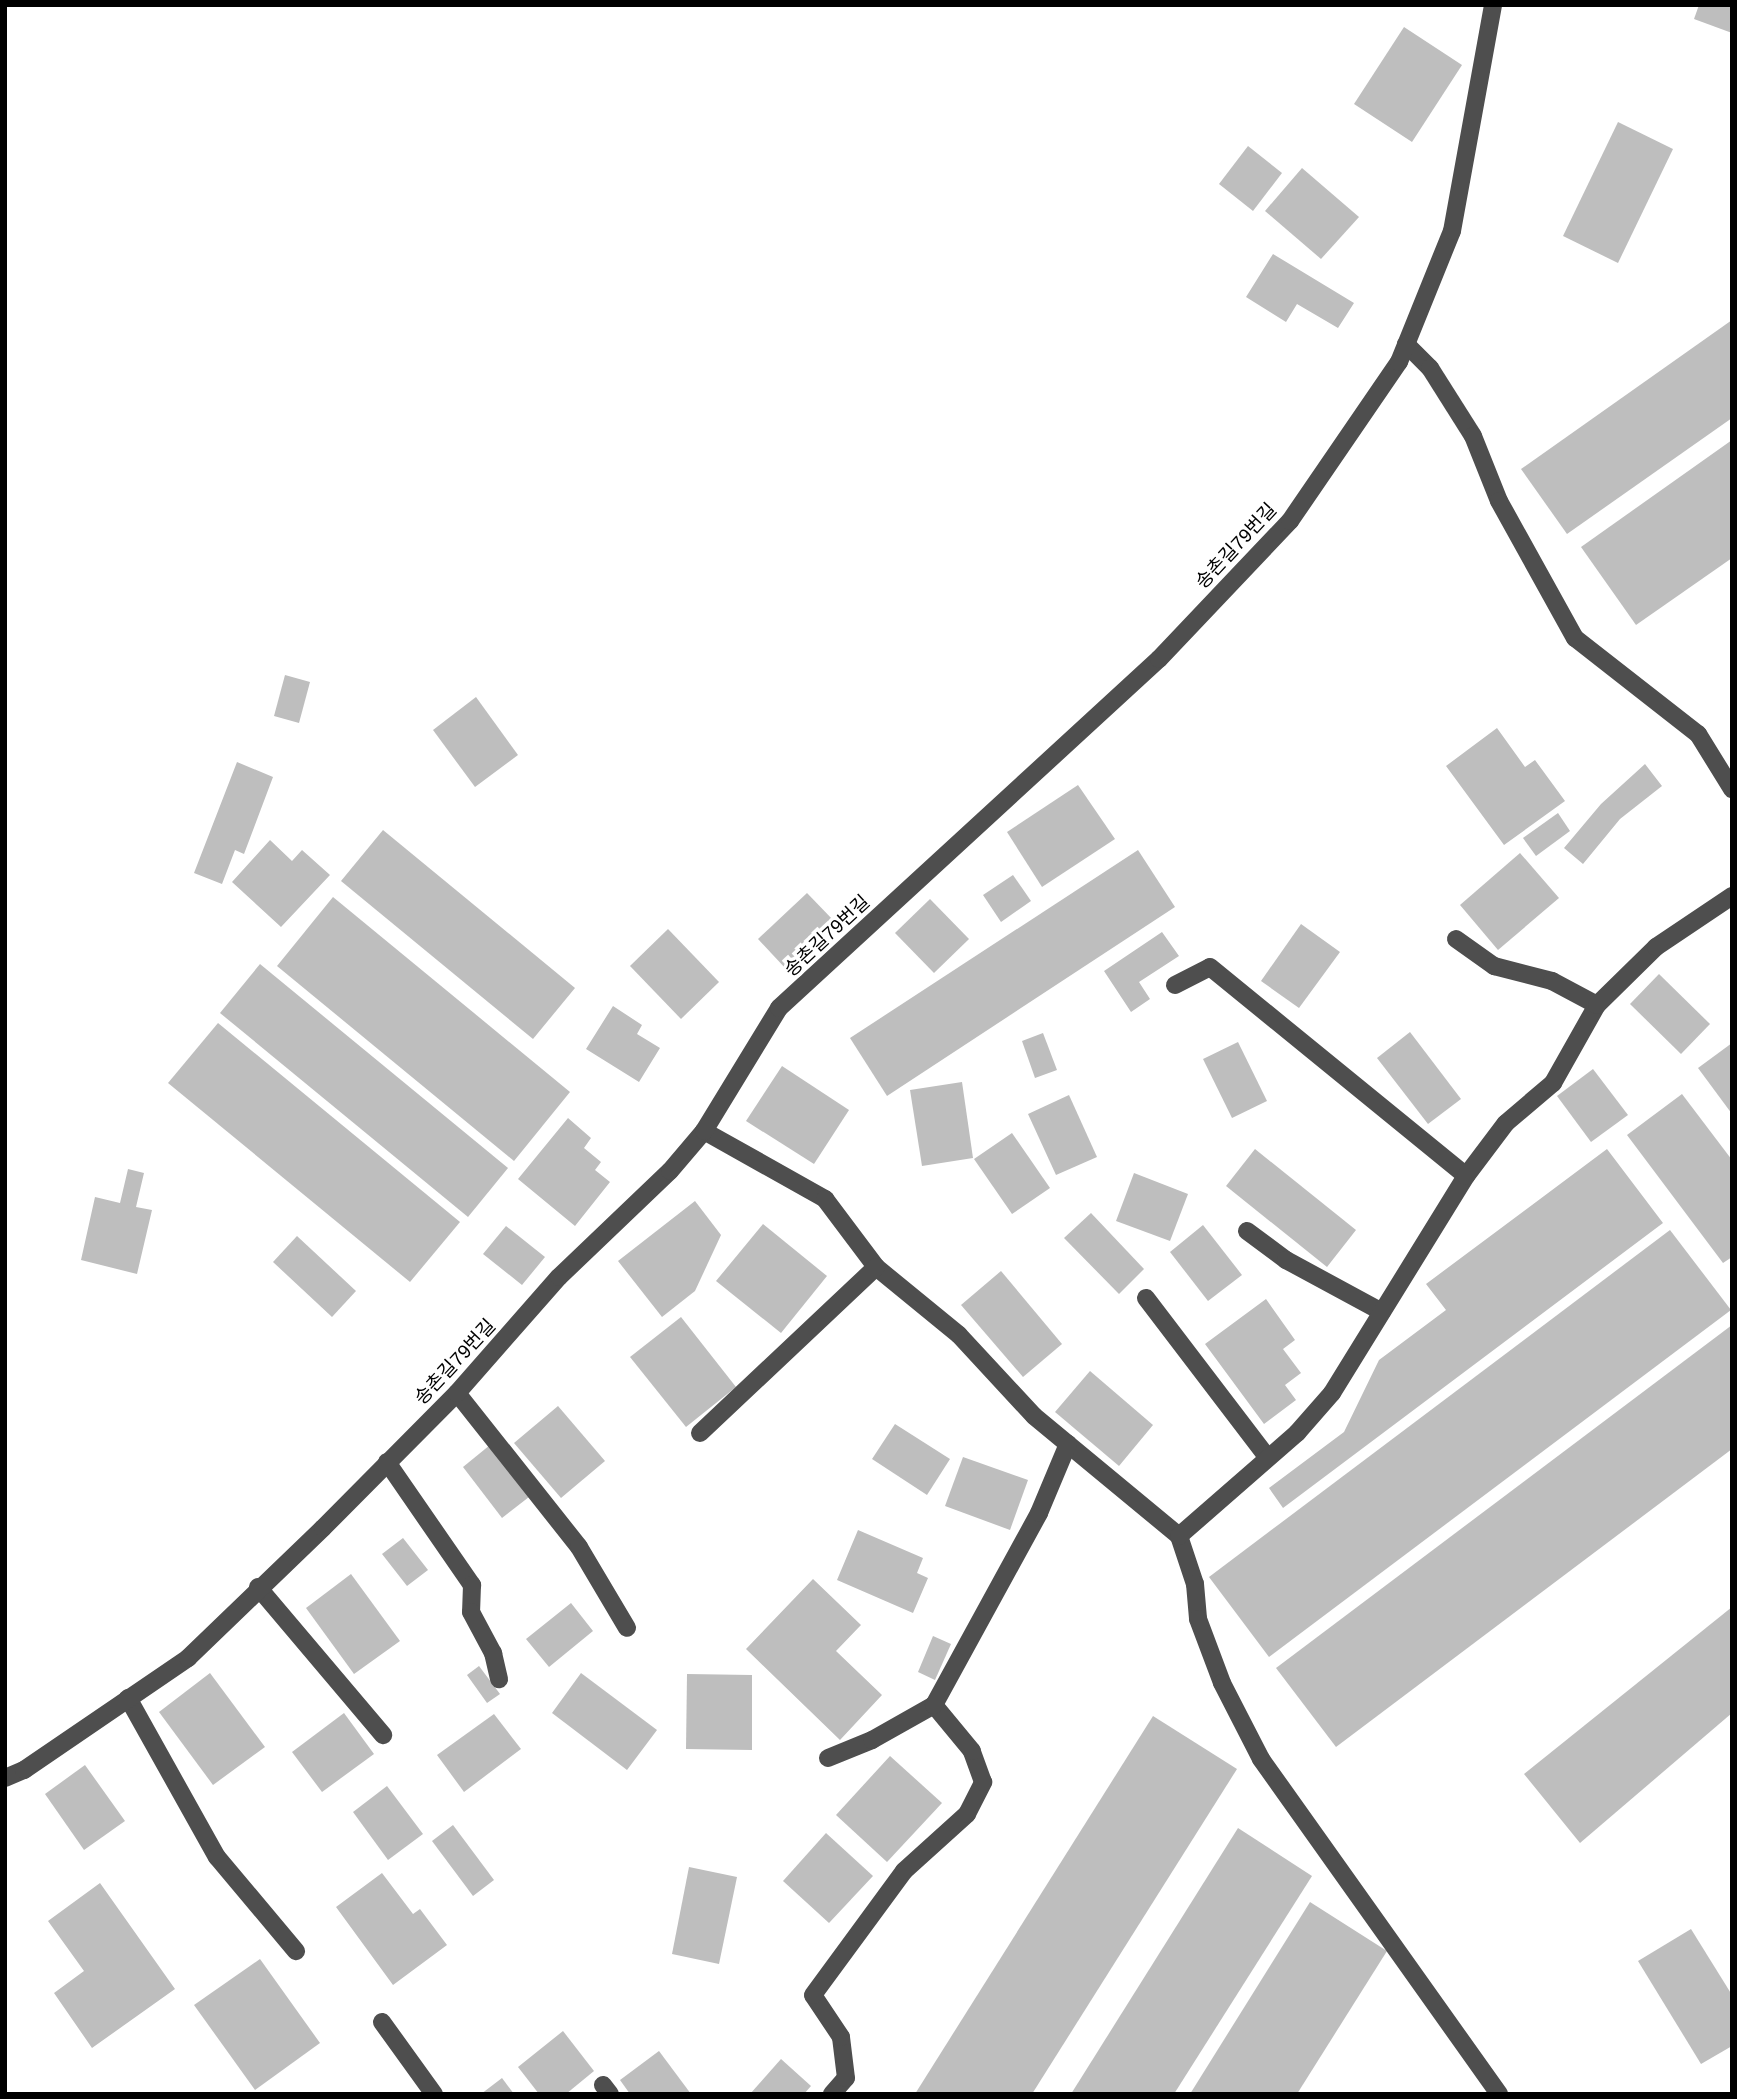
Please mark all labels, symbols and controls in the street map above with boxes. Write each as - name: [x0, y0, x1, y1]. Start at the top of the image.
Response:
- street label: 송촌길79번길: [1191, 499, 1281, 593]
- street label: 송촌길79번길: [780, 891, 874, 981]
- street label: 송촌길79번길: [410, 1315, 500, 1409]

